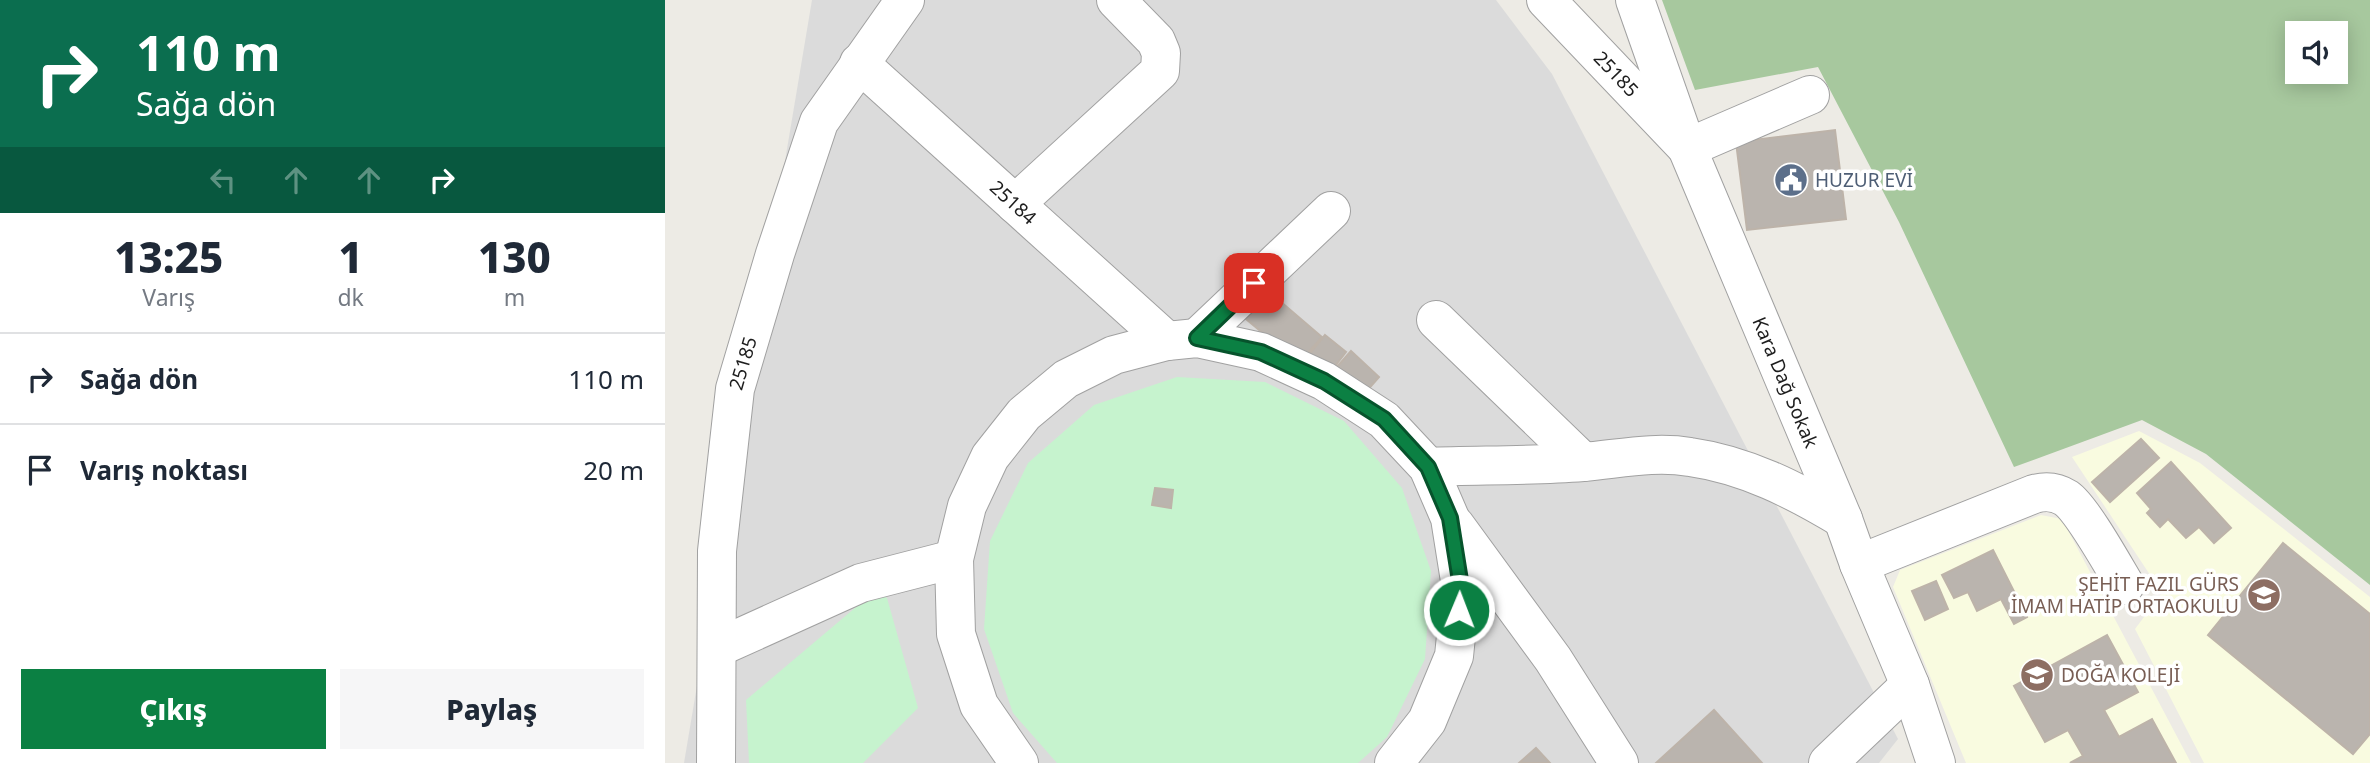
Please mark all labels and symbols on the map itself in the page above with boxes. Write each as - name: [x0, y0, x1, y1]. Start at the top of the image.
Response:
- street label: 25185: [1588, 45, 1645, 103]
- public building icon: HUZUR EVİ: [1772, 161, 1810, 199]
- place label: HUZUR EVİ: [1815, 167, 1913, 193]
- street label: 25184: [985, 174, 1042, 230]
- pin: [1224, 253, 1284, 313]
- street label: Kara Dağ Sokak: [1746, 313, 1825, 452]
- street label: 25185: [722, 333, 763, 393]
- place label: ŞEHİT FAZIL GÜRS İMAM HATİP ORTAOKULU: [2011, 571, 2239, 619]
- position arrow: [1422, 573, 1496, 647]
- school or university icon: ŞEHİT FAZIL GÜRS İMAM HATİP ORTAOKULU: [2245, 576, 2283, 614]
- school or university icon: DOĞA KOLEJİ: [2018, 656, 2056, 694]
- place label: DOĞA KOLEJİ: [2061, 662, 2180, 688]

